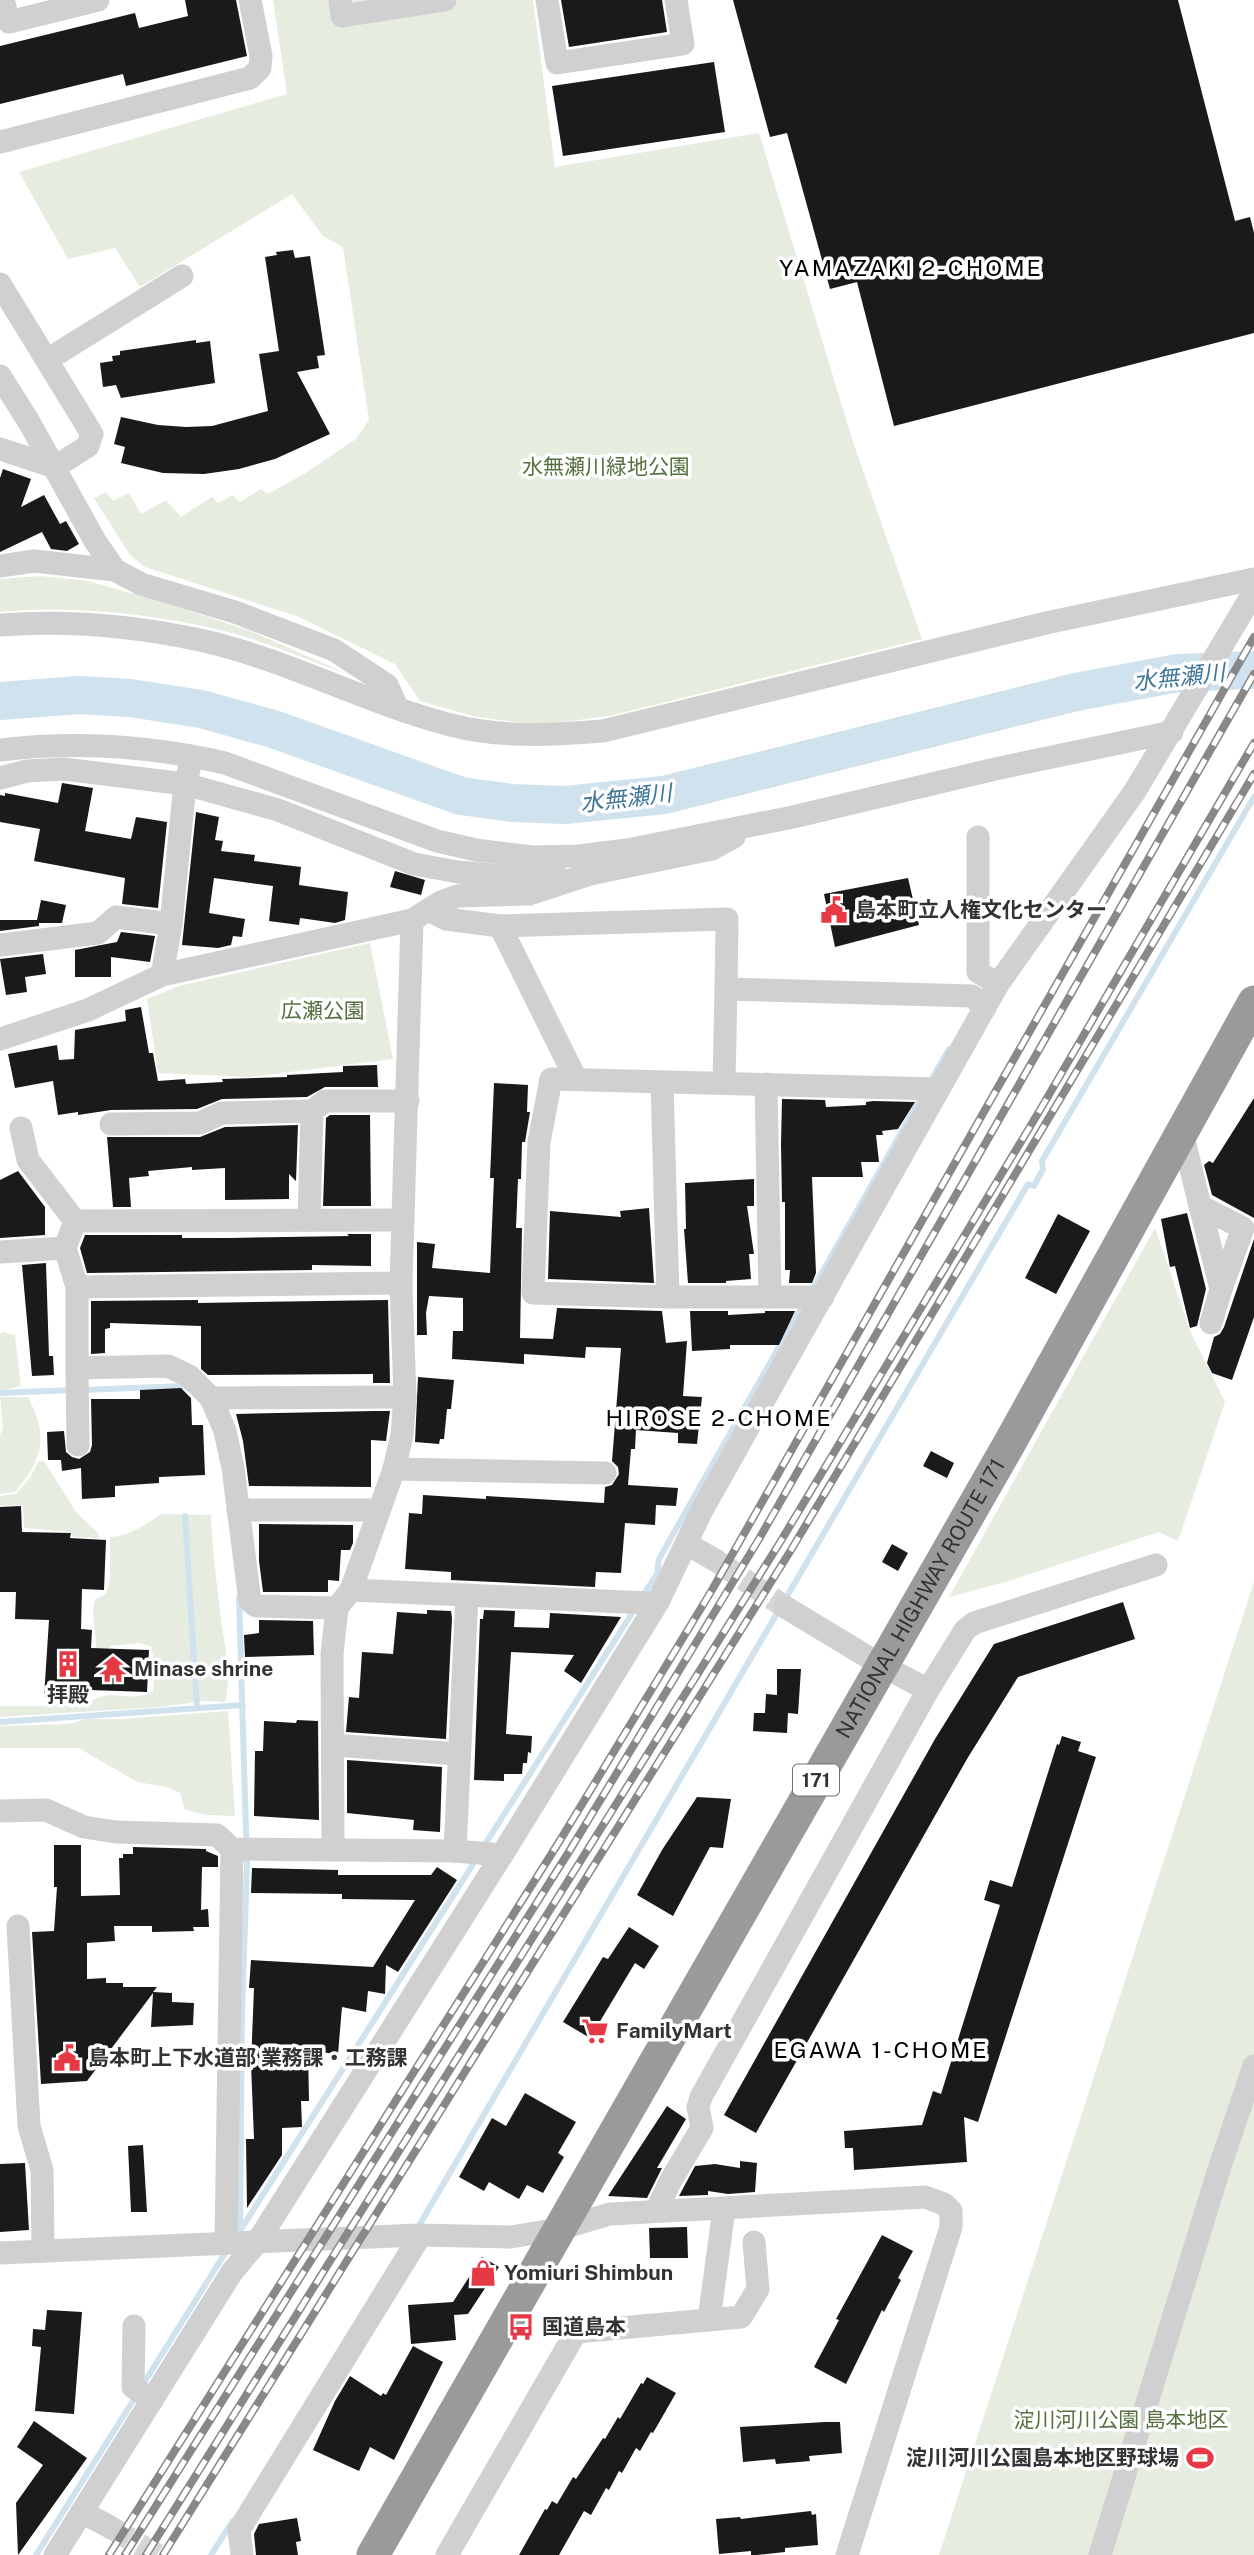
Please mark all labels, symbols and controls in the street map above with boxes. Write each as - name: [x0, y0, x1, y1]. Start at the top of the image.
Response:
- district label: YAMAZAKI 2-CHOME: [779, 254, 1043, 281]
- park label: 水無瀬川緑地公園: [522, 454, 690, 479]
- water label: 水無瀬川: [1132, 658, 1229, 695]
- water label: 水無瀬川: [579, 778, 676, 817]
- public building icon: 島本町立人権文化センター: [819, 895, 849, 925]
- place label: 島本町立人権文化センター: [855, 897, 1107, 922]
- park label: 広瀬公園: [281, 998, 365, 1023]
- district label: HIROSE 2-CHOME: [606, 1404, 832, 1431]
- street label: NATIONAL HIGHWAY ROUTE 171: [830, 1454, 1010, 1742]
- building icon: 拝殿: [53, 1649, 83, 1679]
- temple icon: Minase shrine: [98, 1654, 128, 1684]
- place label: Minase shrine: [134, 1656, 273, 1681]
- place label: 拝殿: [47, 1682, 89, 1707]
- road number: 171: [793, 1764, 839, 1796]
- supermarket icon: FamilyMart: [580, 2016, 610, 2046]
- place label: FamilyMart: [616, 2018, 732, 2043]
- district label: EGAWA 1-CHOME: [773, 2036, 989, 2063]
- public building icon: 島本町上下水道部 業務課・工務課: [52, 2043, 82, 2073]
- place label: 島本町上下水道部 業務課・工務課: [88, 2045, 408, 2070]
- shop icon: Yomiuri Shimbun: [468, 2258, 498, 2288]
- place label: Yomiuri Shimbun: [504, 2260, 673, 2285]
- bus stop icon: 国道島本: [506, 2312, 536, 2342]
- place label: 国道島本: [542, 2314, 626, 2339]
- park label: 淀川河川公園 島本地区: [1013, 2407, 1229, 2432]
- sports icon: 淀川河川公園島本地区野球場: [1185, 2443, 1215, 2473]
- place label: 淀川河川公園島本地区野球場: [906, 2445, 1179, 2470]

